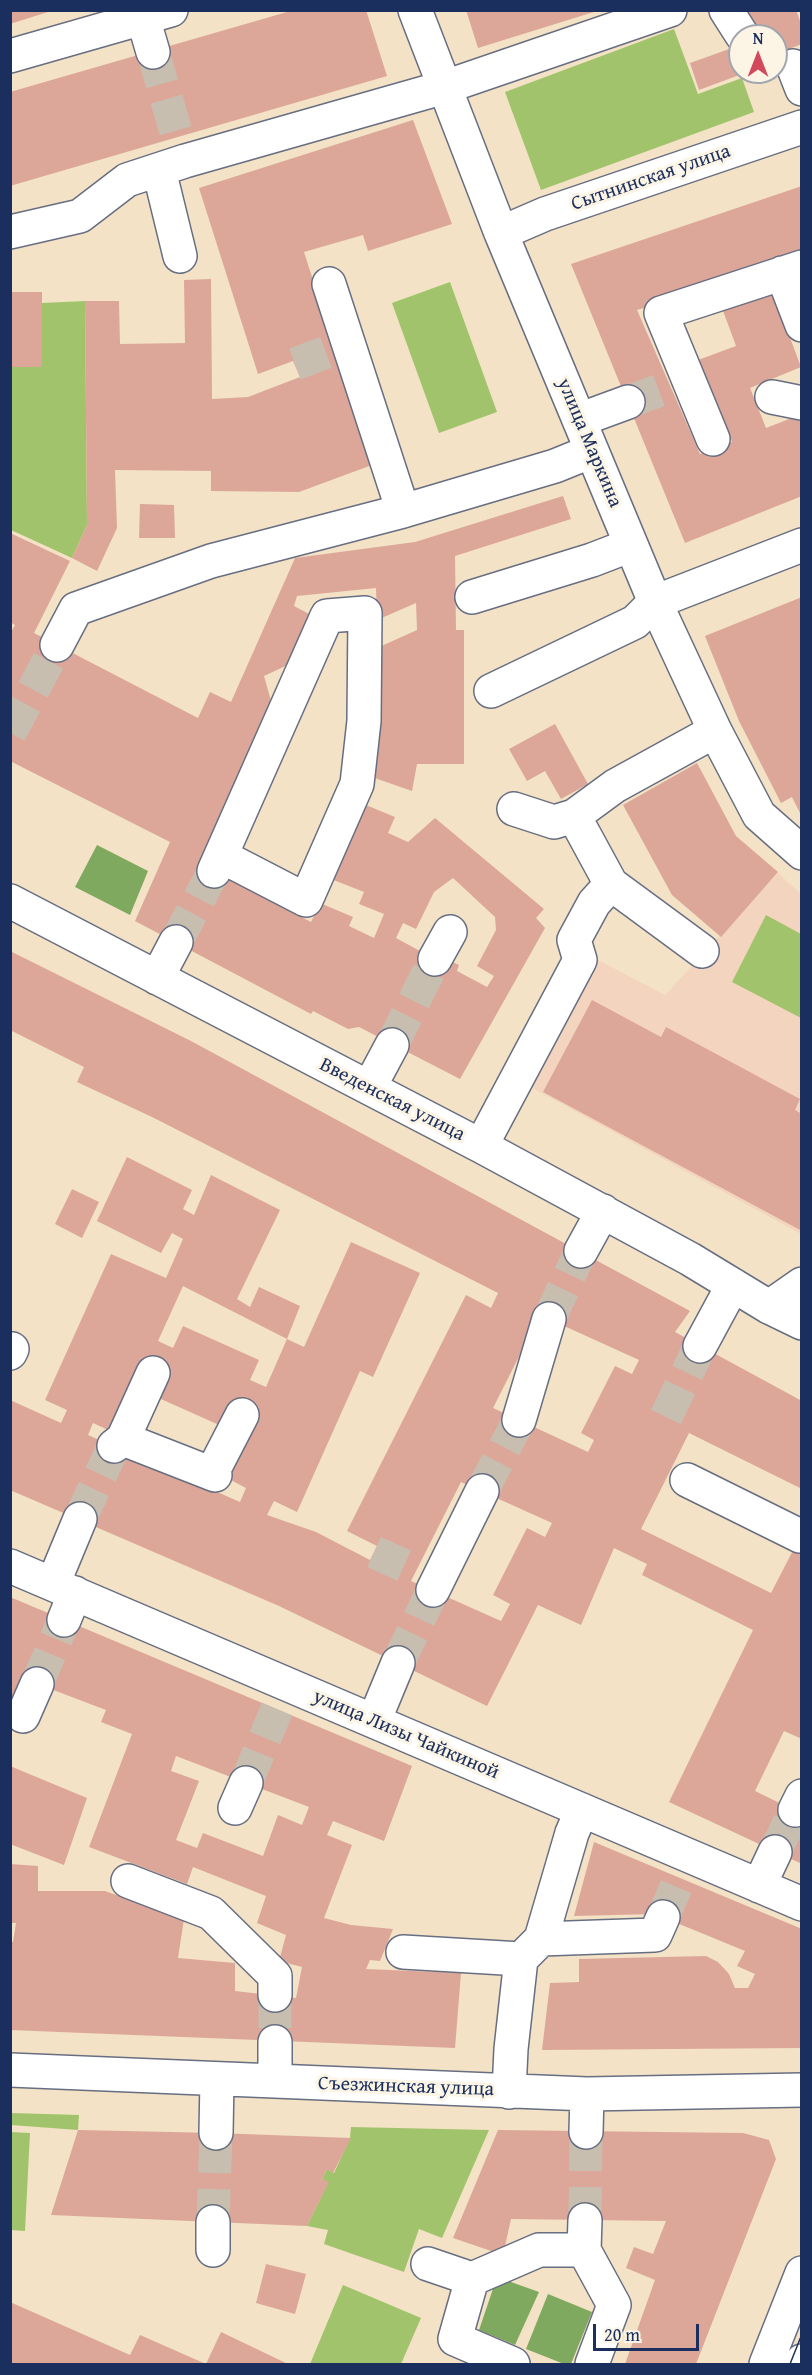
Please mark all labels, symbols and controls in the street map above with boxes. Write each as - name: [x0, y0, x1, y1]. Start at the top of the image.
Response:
- north arrow: [728, 24, 788, 84]
- text: N: [753, 26, 763, 50]
- street label: Сытнинская улица: [568, 139, 734, 217]
- street label: улица Маркина: [551, 375, 627, 511]
- street label: Введенская улица: [315, 1053, 469, 1147]
- street label: улица Лизы Чайкиной: [309, 1685, 503, 1785]
- street label: Съезжинская улица: [318, 2072, 494, 2102]
- scale bar: [596, 2312, 702, 2350]
- text: 20 m: [604, 2321, 640, 2348]

